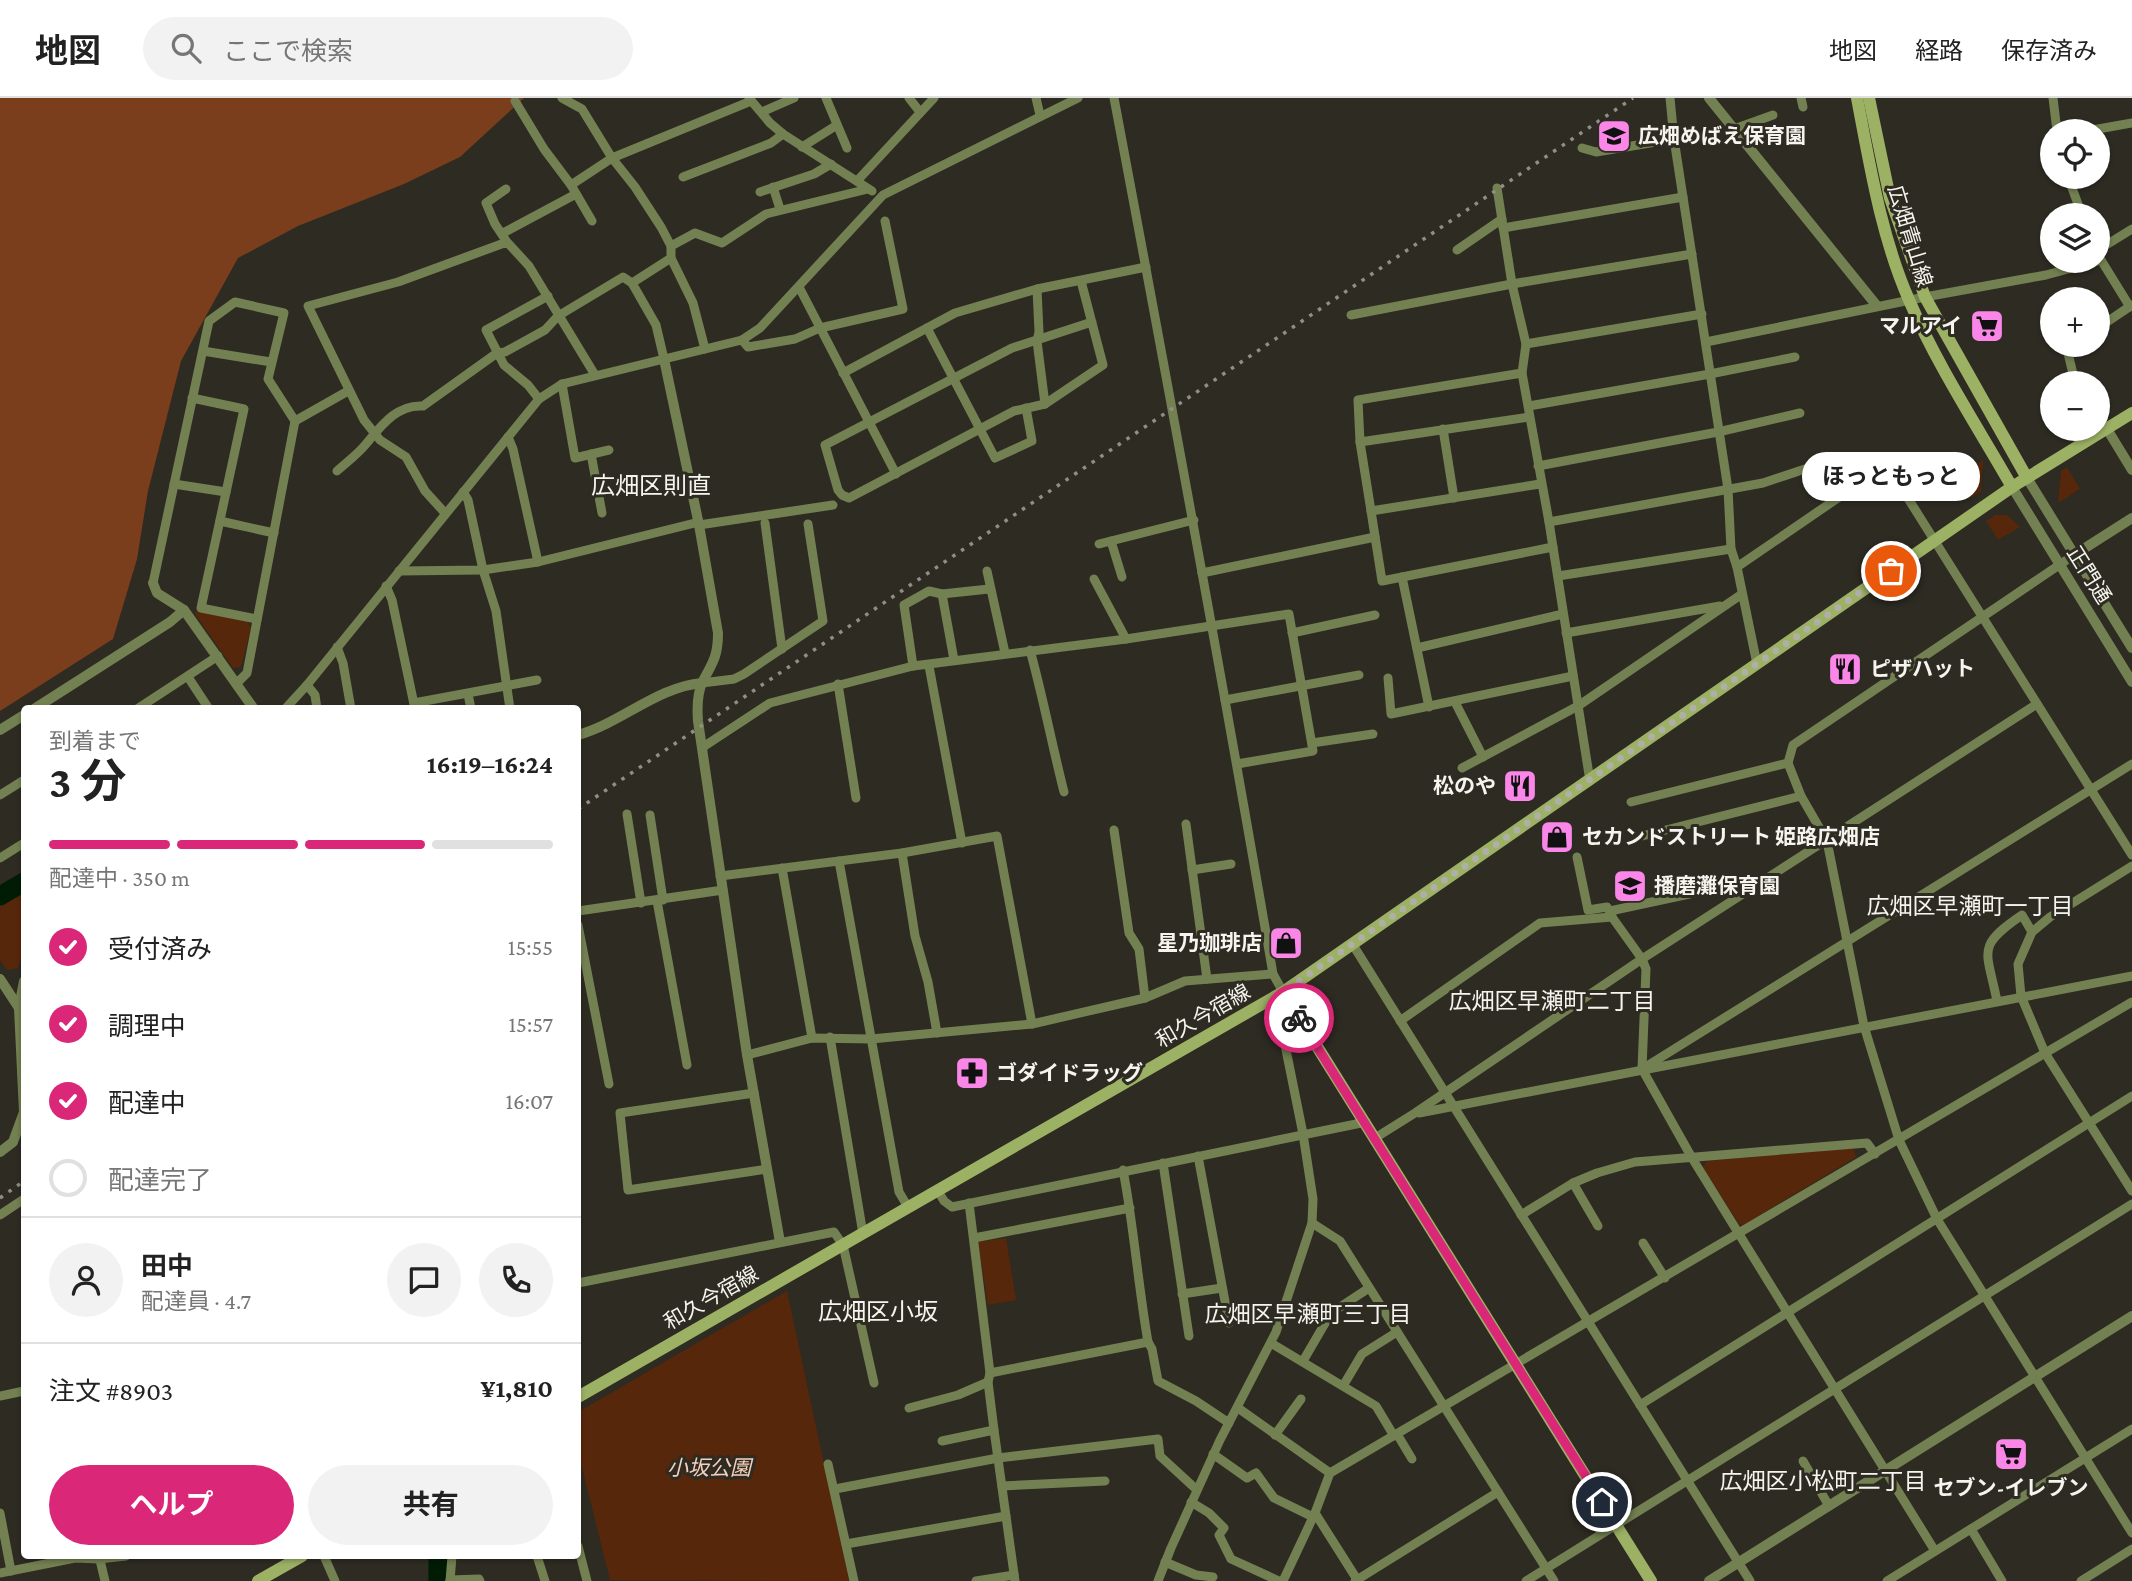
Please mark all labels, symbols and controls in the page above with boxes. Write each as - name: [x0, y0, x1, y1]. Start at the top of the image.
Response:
- search box: [143, 17, 633, 80]
- icon: search: [167, 29, 205, 67]
- text: 地図: [35, 32, 101, 69]
- text: ここで検索: [223, 37, 353, 66]
- text: 地図: [1829, 37, 1877, 64]
- text: 経路: [1915, 37, 1963, 64]
- text: 保存済み: [2001, 37, 2097, 64]
- school or university icon: 広畑めばえ保育園: [1595, 117, 1633, 155]
- map controls: [2040, 119, 2110, 441]
- button: locate: [2040, 119, 2110, 189]
- place label: 広畑めばえ保育園: [1638, 124, 1806, 148]
- street label: 広畑青山線: [1883, 182, 1937, 290]
- button: layers: [2040, 203, 2110, 273]
- button: +: [2040, 287, 2110, 357]
- supermarket icon: マルアイ: [1968, 307, 2006, 345]
- place label: マルアイ: [1879, 314, 1962, 338]
- button: −: [2040, 371, 2110, 441]
- callout: ほっともっと: [1802, 452, 1980, 501]
- text: ほっともっと: [1822, 463, 1960, 489]
- district label: 広畑区則直: [591, 472, 711, 499]
- pin: [1861, 541, 1921, 601]
- street label: 正門通: [2062, 542, 2116, 608]
- icon: bag: [1872, 552, 1910, 590]
- restaurant icon: ピザハット: [1826, 650, 1864, 688]
- place label: ピザハット: [1870, 657, 1975, 681]
- text: 到着まで: [49, 728, 141, 754]
- text: 16:19–16:24: [427, 750, 553, 779]
- text: 3 分: [49, 756, 126, 807]
- restaurant icon: 松のや: [1501, 767, 1539, 805]
- place label: 松のや: [1433, 774, 1496, 798]
- shop icon: セカンドストリート 姫路広畑店: [1538, 818, 1576, 856]
- place label: セカンドストリート 姫路広畑店: [1582, 825, 1880, 849]
- text: 配達中 · 350 m: [49, 865, 190, 891]
- school or university icon: 播磨灘保育園: [1611, 867, 1649, 905]
- place label: 播磨灘保育園: [1654, 874, 1780, 898]
- district label: 広畑区早瀬町一丁目: [1867, 893, 2074, 919]
- shop icon: 星乃珈琲店: [1267, 924, 1305, 962]
- icon: check: [49, 928, 87, 966]
- place label: 星乃珈琲店: [1157, 931, 1262, 955]
- text: 15:55: [508, 934, 553, 960]
- text: 受付済み: [108, 935, 212, 964]
- street label: 和久今宿線: [1152, 979, 1254, 1053]
- courier: [1264, 983, 1334, 1053]
- district label: 広畑区早瀬町二丁目: [1449, 988, 1656, 1014]
- icon: bike: [1280, 999, 1318, 1037]
- icon: check: [49, 1005, 87, 1043]
- text: 15:57: [508, 1011, 553, 1037]
- text: 調理中: [108, 1012, 186, 1041]
- pharmacy icon: ゴダイドラッグ: [953, 1054, 991, 1092]
- place label: ゴダイドラッグ: [996, 1061, 1143, 1085]
- icon: check: [49, 1082, 87, 1120]
- text: 16:07: [505, 1088, 553, 1114]
- text: 配達中: [108, 1089, 186, 1118]
- text: 配達完了: [108, 1166, 212, 1195]
- button: person: [49, 1243, 123, 1317]
- button: chat: [387, 1243, 461, 1317]
- button: phone: [479, 1243, 553, 1317]
- text: 田中: [141, 1252, 193, 1281]
- street label: 和久今宿線: [660, 1261, 762, 1335]
- text: 配達員 · 4.7: [141, 1288, 251, 1314]
- district label: 広畑区小坂: [818, 1298, 938, 1325]
- district label: 広畑区早瀬町三丁目: [1205, 1301, 1412, 1327]
- text: ¥1,810: [481, 1374, 553, 1403]
- text: 注文 #8903: [49, 1377, 173, 1406]
- supermarket icon: セブン-イレブン: [1992, 1435, 2030, 1473]
- park label: 小坂公園: [667, 1456, 754, 1480]
- button: ヘルプ: [49, 1465, 294, 1545]
- button: 共有: [308, 1465, 553, 1545]
- district label: 広畑区小松町二丁目: [1720, 1468, 1927, 1494]
- pin: [1572, 1472, 1632, 1532]
- place label: セブン-イレブン: [1933, 1476, 2089, 1500]
- icon: home: [1583, 1483, 1621, 1521]

